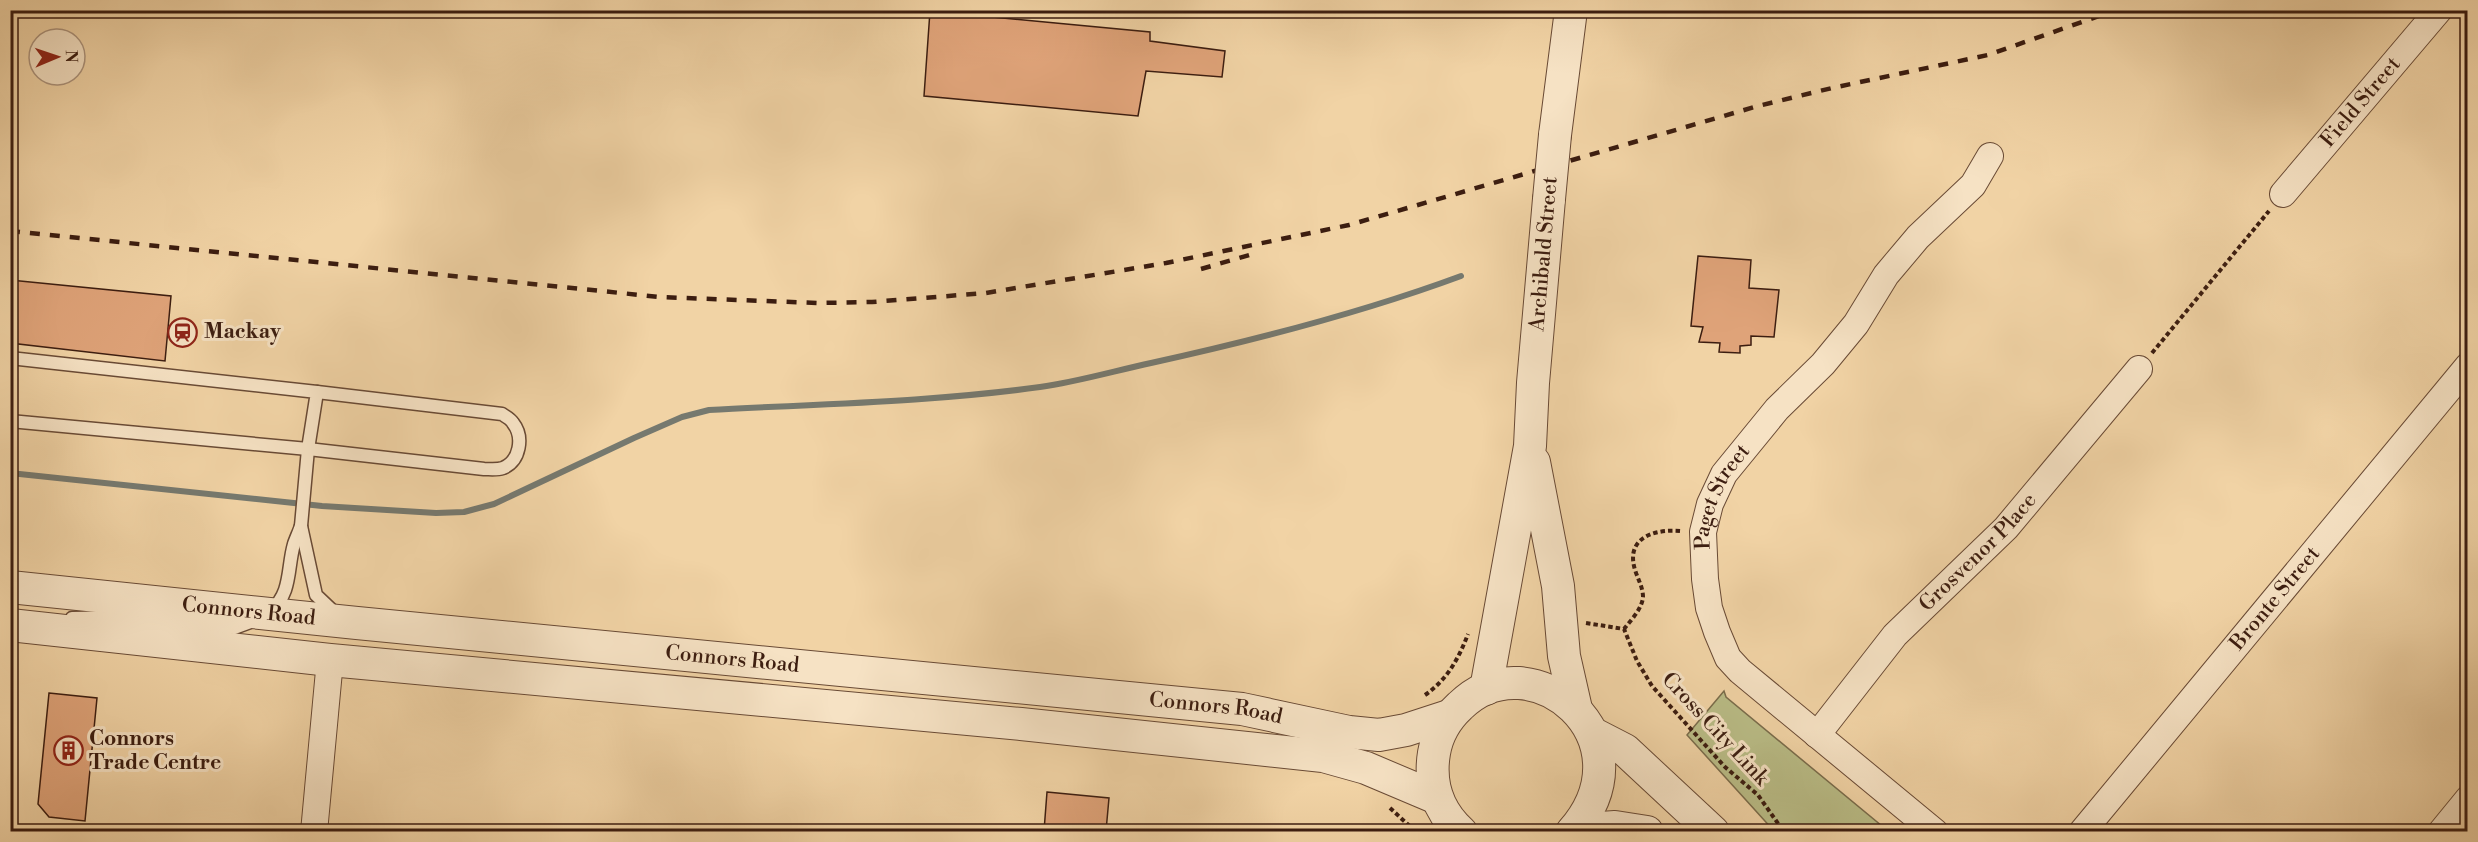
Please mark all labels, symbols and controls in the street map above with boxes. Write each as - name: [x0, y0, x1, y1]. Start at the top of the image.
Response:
- north arrow: [27, 27, 87, 87]
- text: N: [61, 50, 81, 64]
- street label: Field Street: [2315, 51, 2407, 153]
- street label: Archibald Street: [1524, 175, 1564, 333]
- station icon: Mackay: [167, 316, 199, 348]
- place label: Mackay: [204, 319, 281, 345]
- street label: Paget Street: [1689, 439, 1756, 550]
- street label: Grosvenor Place: [1914, 488, 2042, 617]
- street label: Bronte Street: [2224, 541, 2326, 657]
- street label: Connors Road: [181, 592, 317, 632]
- street label: Connors Road: [664, 640, 801, 679]
- street label: Cross City Link: [1656, 667, 1775, 792]
- street label: Connors Road: [1148, 687, 1285, 730]
- place label: Connors Trade Centre: [89, 726, 221, 776]
- building icon: Connors Trade Centre: [52, 735, 84, 767]

